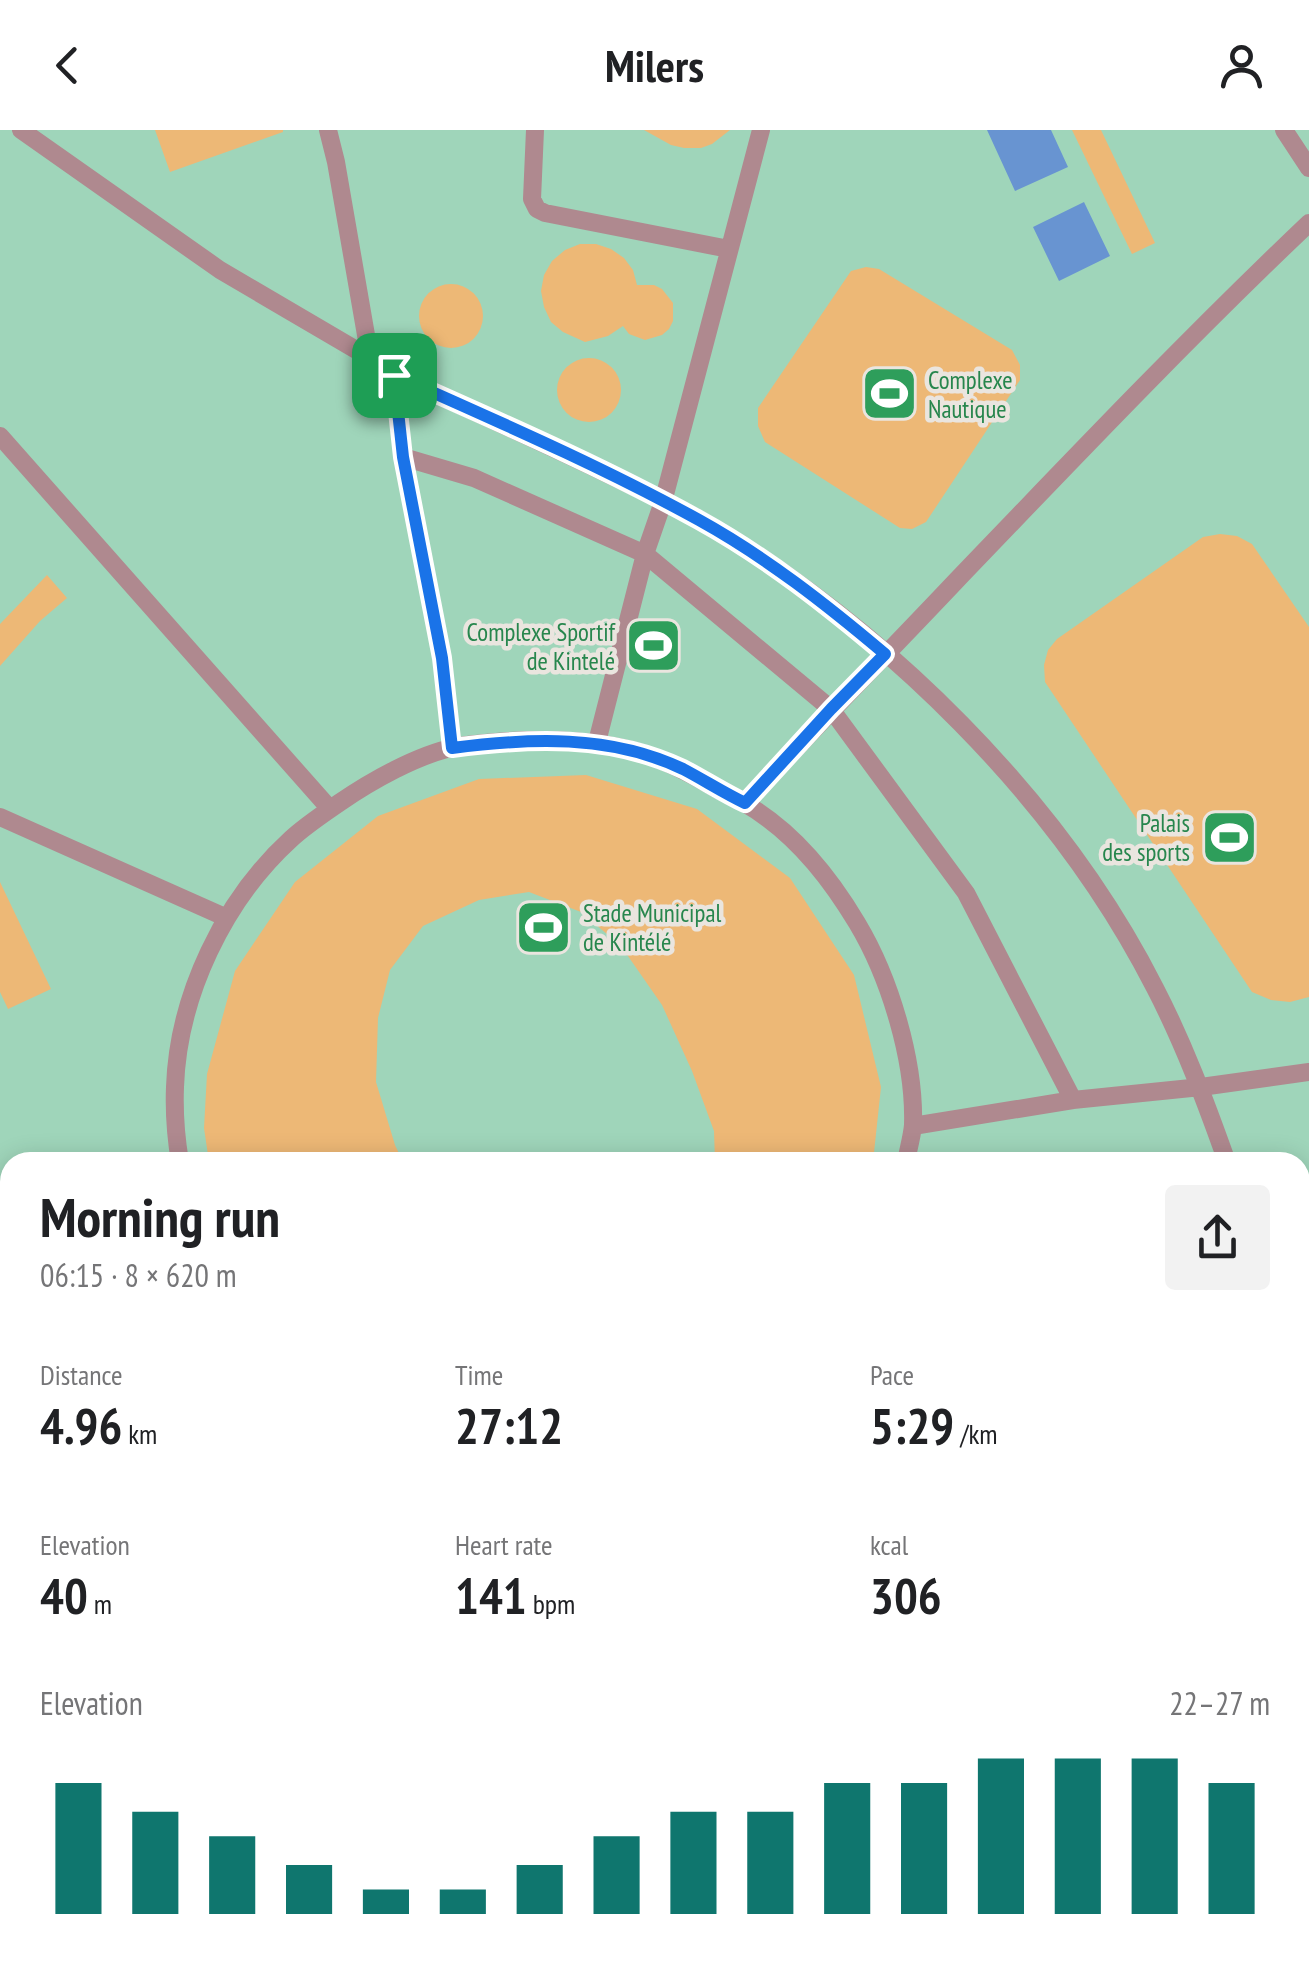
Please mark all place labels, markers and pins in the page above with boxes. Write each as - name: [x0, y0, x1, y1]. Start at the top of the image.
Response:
- pin: [352, 333, 437, 418]
- sports icon: Complexe Nautique: [859, 364, 919, 424]
- place label: Complexe Nautique: [928, 364, 1013, 425]
- place label: Complexe Sportif de Kintelé: [467, 616, 617, 677]
- sports icon: Complexe Sportif de Kintelé: [624, 616, 684, 676]
- place label: Palais des sports: [1102, 807, 1190, 868]
- sports icon: Palais des sports: [1199, 807, 1259, 867]
- sports icon: Stade Municipal de Kintélé: [514, 897, 574, 957]
- place label: Stade Municipal de Kintélé: [583, 897, 721, 958]

